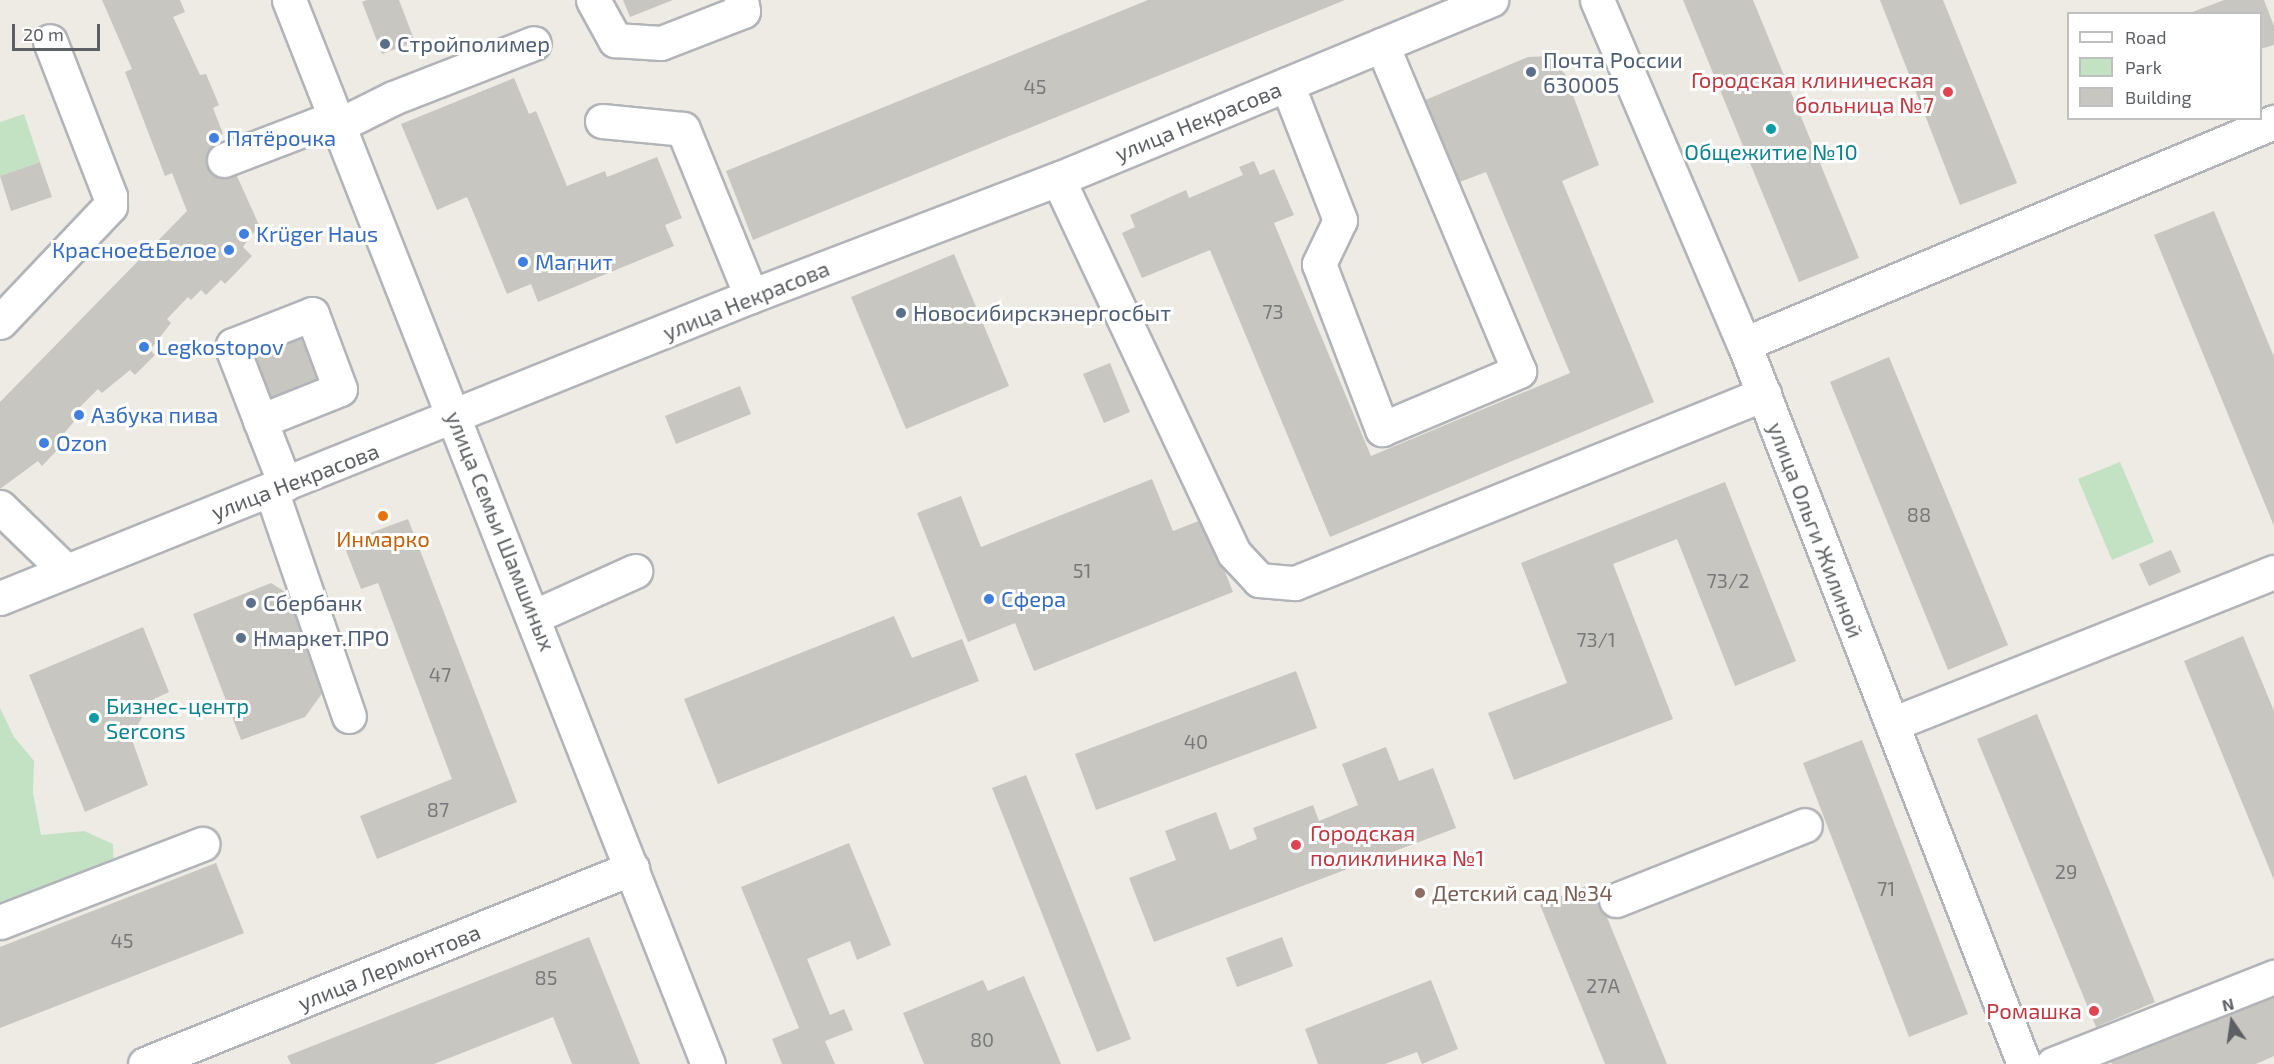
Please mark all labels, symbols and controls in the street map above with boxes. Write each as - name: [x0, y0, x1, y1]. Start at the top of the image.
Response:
- scale bar: [15, 12, 104, 50]
- legend: [2067, 12, 2262, 120]
- text: 20 m: [23, 23, 64, 45]
- text: Road: [2125, 26, 2166, 48]
- place label: Стройполимер: [397, 31, 550, 57]
- marker: Стройполимер: [378, 37, 392, 51]
- place label: Почта России 630005: [1543, 46, 1683, 98]
- text: Park: [2125, 56, 2162, 78]
- marker: Почта России 630005: [1524, 65, 1538, 79]
- place label: Городская клиническая больница №7: [1691, 66, 1934, 118]
- house number: 45: [1023, 74, 1047, 98]
- street label: улица Некрасова: [1111, 76, 1285, 166]
- marker: Городская клиническая больница №7: [1939, 83, 1957, 101]
- text: Building: [2125, 86, 2192, 108]
- marker: Общежитие №10: [1764, 122, 1778, 136]
- place label: Пятёрочка: [226, 125, 336, 151]
- marker: Пятёрочка: [207, 131, 221, 145]
- place label: Общежитие №10: [1684, 139, 1858, 165]
- place label: Krüger Haus: [256, 221, 379, 247]
- marker: Krüger Haus: [237, 227, 251, 241]
- place label: Красное&Белое: [52, 237, 217, 263]
- marker: Красное&Белое: [222, 243, 236, 257]
- place label: Магнит: [535, 249, 613, 275]
- marker: Магнит: [516, 255, 530, 269]
- street label: улица Некрасова: [659, 255, 833, 345]
- house number: 73: [1262, 299, 1284, 323]
- place label: Новосибирскэнергосбыт: [913, 300, 1171, 326]
- marker: Новосибирскэнергосбыт: [894, 306, 908, 320]
- place label: Legkostopov: [156, 334, 284, 360]
- marker: Legkostopov: [137, 340, 151, 354]
- place label: Азбука пива: [91, 402, 219, 428]
- street label: улица Семьи Шамшиных: [441, 407, 561, 655]
- marker: Азбука пива: [72, 408, 86, 422]
- street label: улица Ольги Жилиной: [1763, 418, 1869, 642]
- place label: Ozon: [56, 430, 107, 456]
- marker: Ozon: [37, 436, 51, 450]
- street label: улица Некрасова: [208, 437, 382, 525]
- house number: 88: [1907, 502, 1931, 526]
- marker: Инмарко: [376, 509, 390, 523]
- place label: Инмарко: [336, 526, 430, 552]
- house number: 51: [1073, 558, 1091, 582]
- house number: 73/2: [1707, 568, 1749, 592]
- place label: Сфера: [1001, 586, 1066, 612]
- place label: Сбербанк: [263, 590, 362, 616]
- marker: Сфера: [982, 592, 996, 606]
- marker: Сбербанк: [244, 596, 258, 610]
- place label: Нмаркет.ПРО: [253, 625, 390, 651]
- house number: 73/1: [1576, 627, 1616, 651]
- marker: Нмаркет.ПРО: [234, 631, 248, 645]
- house number: 47: [429, 662, 451, 686]
- place label: Бизнес-центр Sercons: [106, 692, 249, 744]
- marker: Бизнес-центр Sercons: [87, 711, 101, 725]
- house number: 40: [1184, 729, 1208, 753]
- house number: 87: [427, 797, 449, 821]
- place label: Городская поликлиника №1: [1310, 819, 1484, 870]
- marker: Городская поликлиника №1: [1287, 836, 1305, 854]
- house number: 29: [2055, 859, 2077, 883]
- house number: 71: [1877, 876, 1895, 900]
- place label: Детский сад №34: [1432, 880, 1613, 906]
- marker: Детский сад №34: [1413, 886, 1427, 900]
- street label: улица Лермонтова: [294, 918, 484, 1016]
- house number: 45: [110, 928, 134, 952]
- house number: 85: [535, 965, 557, 989]
- house number: 27А: [1586, 973, 1620, 997]
- north arrow: [2202, 992, 2262, 1052]
- text: N: [2220, 993, 2236, 1015]
- place label: Ромашка: [1986, 998, 2082, 1024]
- marker: Ромашка: [2087, 1004, 2101, 1018]
- house number: 80: [970, 1027, 994, 1051]

